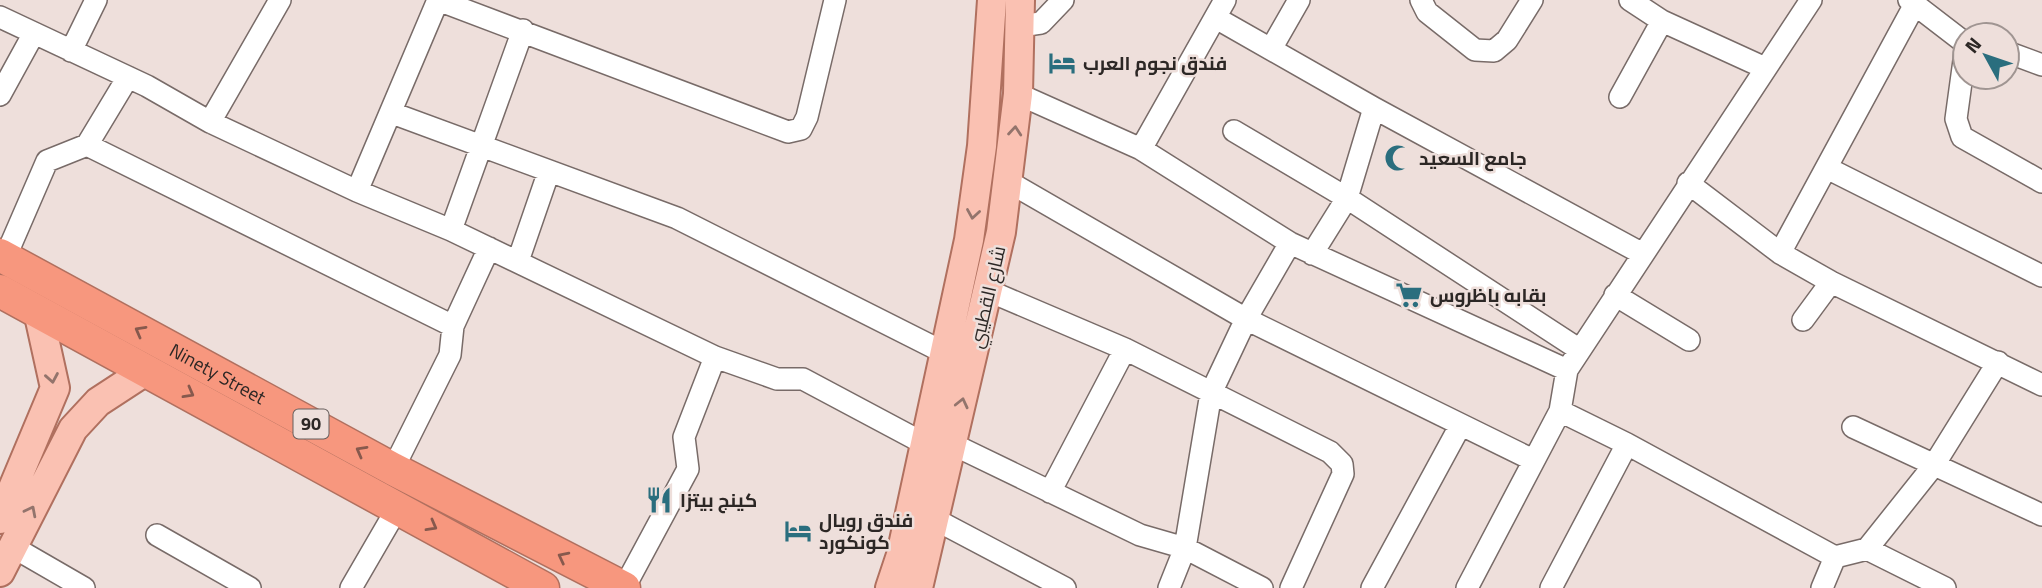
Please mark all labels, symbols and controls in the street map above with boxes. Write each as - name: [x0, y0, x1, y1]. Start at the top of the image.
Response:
- north arrow: [1951, 21, 2021, 91]
- text: N: [1957, 30, 1988, 59]
- hotel icon: فندق نجوم العرب: [1047, 48, 1077, 78]
- place label: فندق نجوم العرب: [1083, 48, 1227, 77]
- one-way arrow: [1007, 126, 1022, 137]
- mosque icon: جامع السعيد: [1383, 143, 1413, 173]
- place label: جامع السعيد: [1419, 143, 1527, 172]
- one-way arrow: [966, 208, 981, 220]
- street label: شارع القطيبي: [961, 243, 1013, 351]
- supermarket icon: بقابه باظروس: [1394, 280, 1424, 310]
- place label: بقابه باظروس: [1430, 280, 1546, 309]
- one-way arrow: [135, 326, 147, 339]
- street label: Ninety Street: [165, 335, 272, 411]
- one-way arrow: [44, 372, 59, 384]
- one-way arrow: [182, 385, 194, 398]
- one-way arrow: [954, 397, 968, 409]
- road number: 90: [294, 410, 328, 438]
- one-way arrow: [356, 446, 369, 460]
- restaurant icon: كينج بيتزا: [644, 485, 674, 515]
- place label: كينج بيتزا: [680, 485, 757, 514]
- place label: فندق رويال كونكورد: [819, 505, 913, 556]
- one-way arrow: [23, 506, 37, 518]
- hotel icon: فندق رويال كونكورد: [783, 516, 813, 546]
- one-way arrow: [425, 518, 437, 531]
- one-way arrow: [558, 551, 570, 565]

